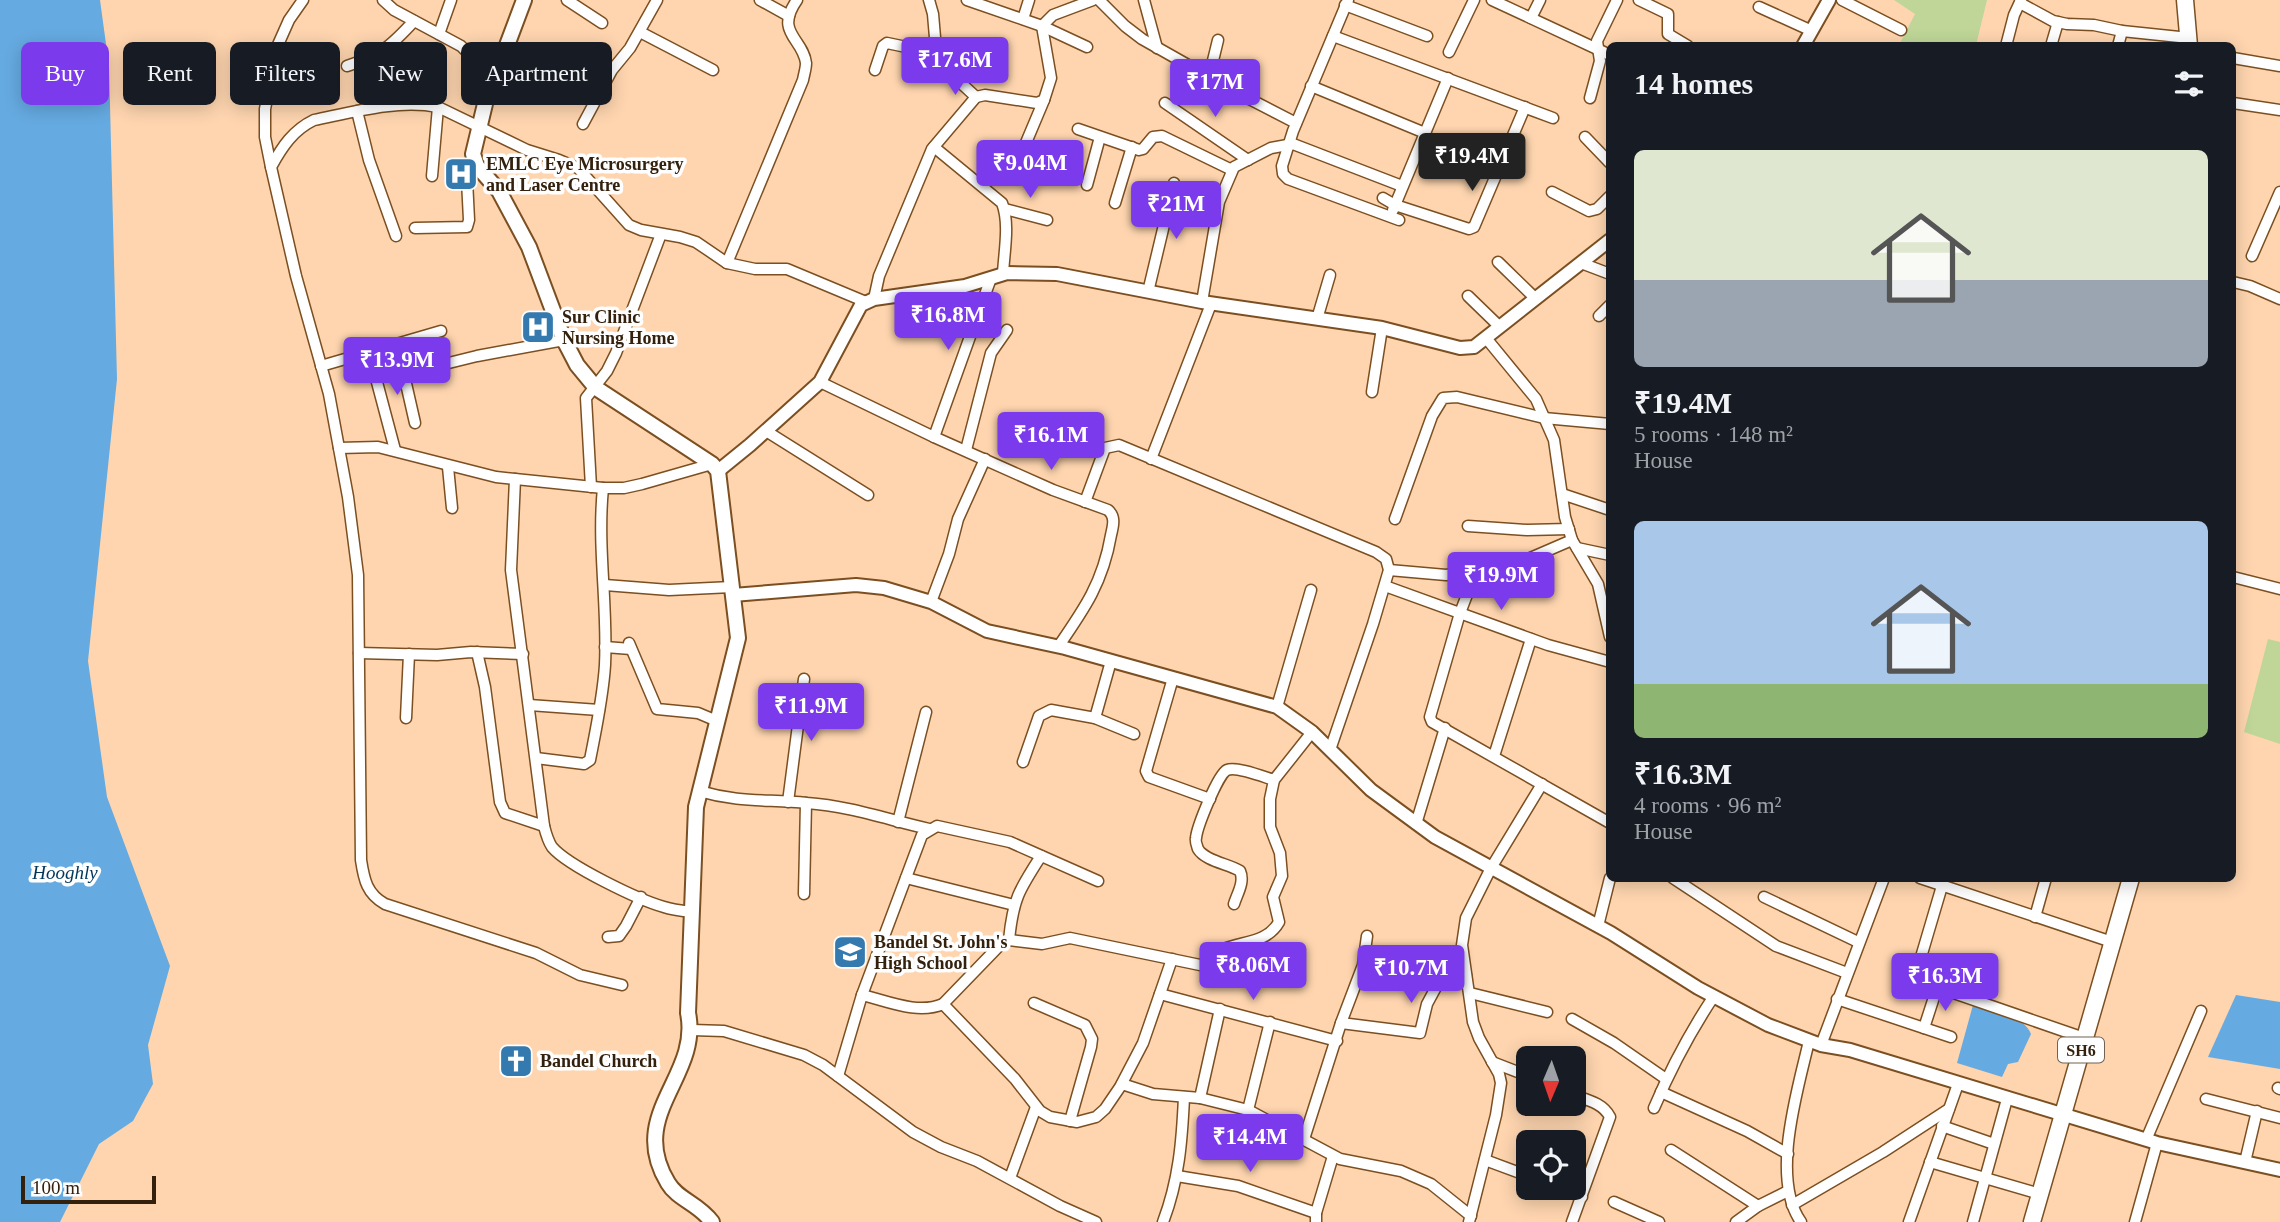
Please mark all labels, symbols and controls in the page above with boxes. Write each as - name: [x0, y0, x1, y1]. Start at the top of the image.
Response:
- pin: ₹17.6M: [898, 38, 1012, 97]
- chip: Buy: [21, 42, 109, 105]
- chip: Rent: [123, 42, 216, 105]
- chip: Filters: [230, 42, 340, 105]
- chip: New: [354, 42, 447, 105]
- chip: Apartment: [461, 42, 612, 105]
- text: ₹17.6M: [917, 47, 993, 72]
- pin: ₹17M: [1174, 60, 1256, 119]
- icon: filters: [2170, 65, 2208, 103]
- text: 14 homes: [1634, 67, 1753, 100]
- text: ₹17M: [1186, 69, 1244, 94]
- pin: ₹19.4M: [1415, 134, 1529, 193]
- pin: ₹9.04M: [973, 140, 1087, 200]
- text: ₹19.4M: [1434, 143, 1510, 168]
- text: ₹9.04M: [992, 150, 1068, 175]
- place label: EMLC Eye Microsurgery and Laser Centre: [486, 154, 684, 195]
- hospital icon: EMLC Eye Microsurgery and Laser Centre: [442, 155, 480, 193]
- pin: ₹21M: [1135, 182, 1217, 241]
- text: ₹21M: [1147, 191, 1205, 216]
- icon: home: [1858, 195, 1984, 321]
- pin: ₹16.8M: [891, 292, 1005, 352]
- text: ₹16.8M: [910, 302, 986, 327]
- place label: Sur Clinic Nursing Home: [562, 307, 675, 348]
- hospital icon: Sur Clinic Nursing Home: [519, 308, 557, 346]
- pin: ₹13.9M: [340, 338, 454, 397]
- text: ₹13.9M: [359, 347, 435, 372]
- text: ₹19.4M: [1634, 386, 1732, 419]
- pin: ₹16.1M: [994, 412, 1108, 472]
- text: ₹16.1M: [1013, 422, 1089, 447]
- text: 5 rooms · 148 m²: [1634, 422, 1793, 447]
- text: House: [1634, 448, 1693, 473]
- pin: ₹19.9M: [1444, 552, 1558, 612]
- text: ₹19.9M: [1463, 562, 1539, 587]
- icon: home: [1858, 566, 1984, 692]
- pin: ₹11.9M: [754, 684, 868, 743]
- text: ₹11.9M: [774, 693, 848, 718]
- text: ₹16.3M: [1634, 757, 1732, 790]
- text: 4 rooms · 96 m²: [1634, 793, 1781, 818]
- text: House: [1634, 819, 1693, 844]
- water label: Hooghly: [31, 862, 98, 883]
- place label: Bandel St. John's High School: [874, 932, 1008, 973]
- school or university icon: Bandel St. John's High School: [831, 933, 869, 971]
- pin: ₹8.06M: [1196, 942, 1310, 1002]
- pin: ₹10.7M: [1354, 946, 1468, 1005]
- text: ₹8.06M: [1215, 952, 1291, 977]
- pin: ₹16.3M: [1888, 954, 2002, 1013]
- text: ₹10.7M: [1373, 955, 1449, 980]
- text: ₹16.3M: [1907, 963, 1983, 988]
- road number: SH6: [2058, 1038, 2104, 1062]
- church icon: Bandel Church: [497, 1042, 535, 1080]
- north arrow: [1516, 1046, 1586, 1116]
- map controls: [1516, 1046, 1586, 1200]
- place label: Bandel Church: [540, 1051, 657, 1071]
- pin: ₹14.4M: [1193, 1114, 1307, 1174]
- text: ₹14.4M: [1212, 1124, 1288, 1149]
- button: locate: [1516, 1130, 1586, 1200]
- scale bar: [21, 1173, 156, 1205]
- text: 100 m: [32, 1177, 80, 1198]

